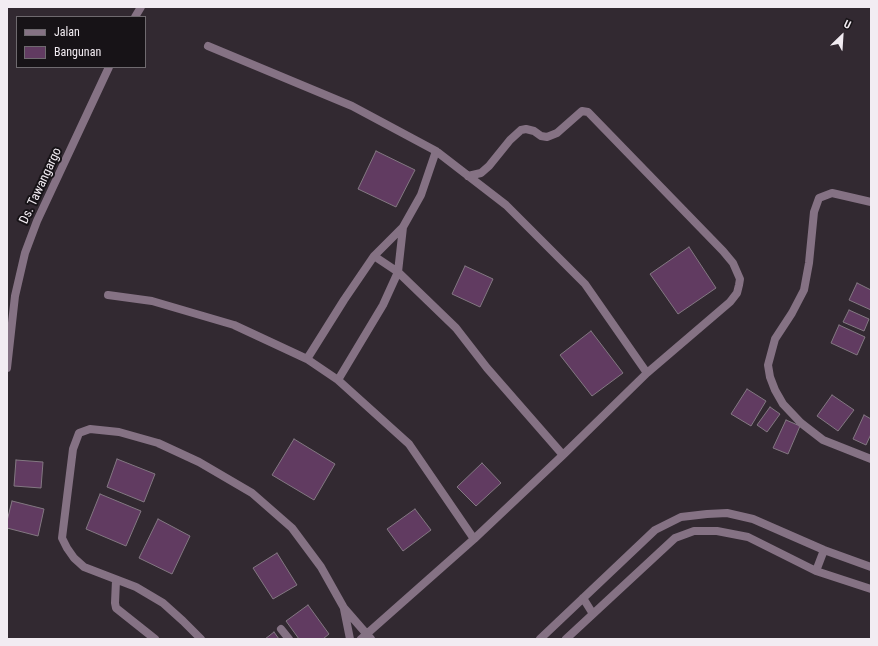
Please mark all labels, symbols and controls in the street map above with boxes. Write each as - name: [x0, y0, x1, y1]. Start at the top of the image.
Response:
- legend: [16, 16, 146, 68]
- north arrow: [822, 16, 862, 56]
- text: U: [842, 17, 853, 32]
- text: Jalan: [54, 25, 80, 39]
- text: Bangunan: [54, 45, 101, 59]
- street label: Ds. Tawangargo: [17, 145, 65, 227]

